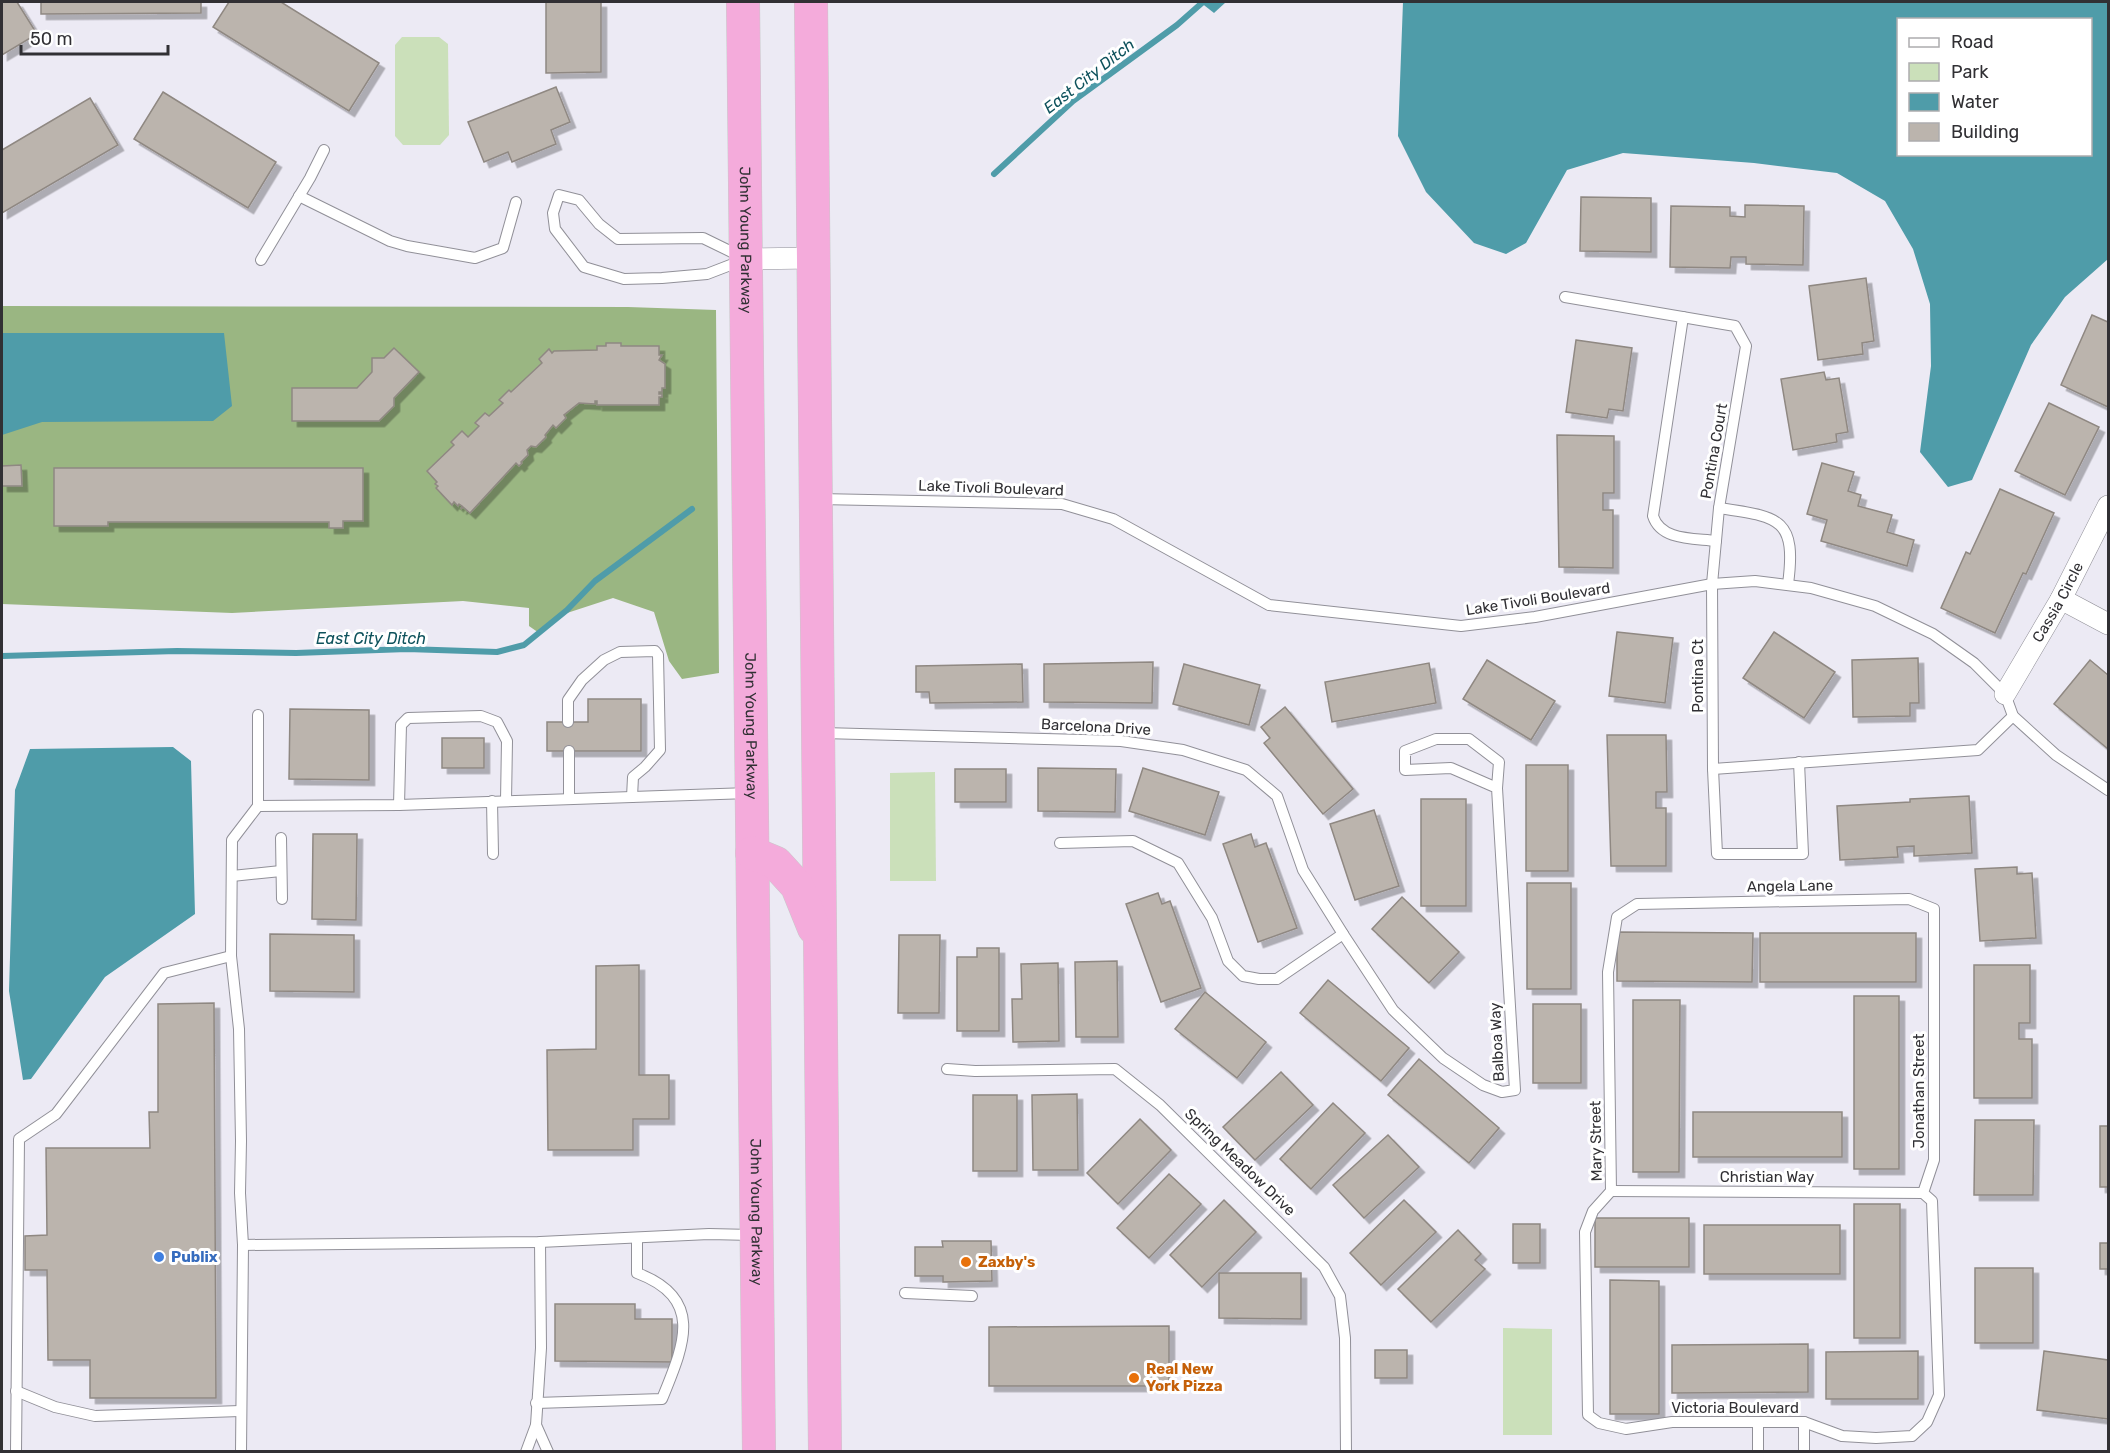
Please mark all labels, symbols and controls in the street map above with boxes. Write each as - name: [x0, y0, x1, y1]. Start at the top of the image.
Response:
- scale bar: [21, 18, 168, 56]
- legend: [1897, 18, 2092, 156]
- text: 50 m: [30, 28, 73, 50]
- text: Road: [1951, 31, 1994, 53]
- water label: East City Ditch: [1040, 35, 1138, 117]
- text: Park: [1951, 61, 1989, 83]
- text: Water: [1951, 91, 1999, 113]
- text: Building: [1951, 121, 2019, 143]
- street label: John Young Parkway: [736, 166, 755, 314]
- street label: Pontina Court: [1697, 402, 1731, 500]
- street label: Lake Tivoli Boulevard: [918, 476, 1064, 500]
- street label: Cassia Circle: [2029, 559, 2087, 645]
- street label: Lake Tivoli Boulevard: [1465, 579, 1611, 619]
- water label: East City Ditch: [316, 629, 426, 648]
- street label: Pontina Ct: [1689, 639, 1707, 713]
- street label: John Young Parkway: [741, 652, 761, 799]
- street label: Barcelona Drive: [1041, 715, 1151, 739]
- street label: Angela Lane: [1747, 876, 1833, 896]
- street label: Balboa Way: [1486, 1002, 1508, 1082]
- street label: Jonathan Street: [1910, 1033, 1928, 1148]
- street label: Mary Street: [1586, 1100, 1606, 1182]
- street label: Spring Meadow Drive: [1181, 1105, 1299, 1219]
- street label: John Young Parkway: [747, 1138, 766, 1285]
- street label: Christian Way: [1720, 1168, 1814, 1186]
- place label: Publix: [171, 1248, 218, 1266]
- marker: Publix: [152, 1250, 166, 1264]
- place label: Zaxby's: [978, 1253, 1035, 1271]
- marker: Zaxby's: [959, 1255, 973, 1269]
- place label: Real New York Pizza: [1146, 1360, 1223, 1395]
- marker: Real New York Pizza: [1127, 1371, 1141, 1385]
- street label: Victoria Boulevard: [1671, 1399, 1799, 1417]

